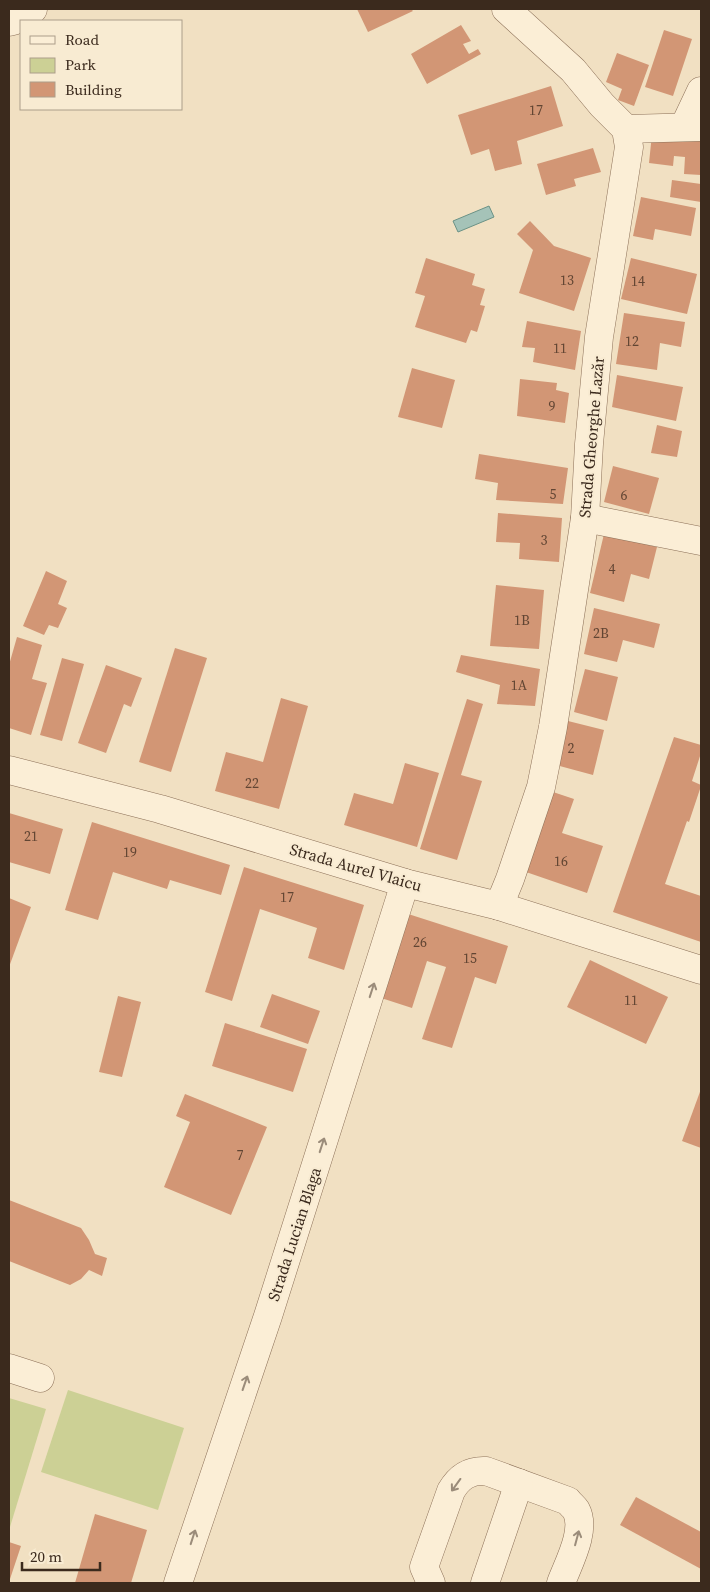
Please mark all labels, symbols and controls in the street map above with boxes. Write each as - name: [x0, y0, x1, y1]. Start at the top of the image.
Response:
- legend: [20, 20, 182, 110]
- text: Road: [65, 29, 99, 50]
- text: Park: [65, 54, 97, 75]
- text: Building: [65, 79, 122, 100]
- house number: 17: [529, 100, 543, 120]
- house number: 13: [560, 270, 574, 290]
- house number: 14: [631, 271, 645, 291]
- house number: 12: [625, 331, 639, 351]
- house number: 11: [553, 338, 567, 358]
- street label: Strada Gheorghe Lazăr: [573, 355, 609, 519]
- house number: 9: [549, 396, 556, 416]
- house number: 5: [550, 484, 557, 504]
- house number: 6: [621, 485, 628, 505]
- house number: 3: [541, 530, 548, 550]
- house number: 4: [609, 559, 616, 579]
- house number: 1B: [514, 610, 530, 630]
- house number: 2B: [593, 623, 609, 643]
- house number: 1A: [511, 675, 528, 695]
- house number: 2: [568, 738, 575, 758]
- house number: 22: [245, 773, 259, 793]
- house number: 21: [24, 826, 38, 846]
- street label: Strada Aurel Vlaicu: [287, 838, 425, 896]
- house number: 19: [123, 842, 137, 862]
- house number: 16: [554, 851, 568, 871]
- house number: 17: [280, 887, 294, 907]
- house number: 26: [413, 932, 427, 952]
- house number: 15: [463, 948, 477, 968]
- one-way arrow: [368, 983, 377, 999]
- house number: 11: [624, 990, 638, 1010]
- one-way arrow: [318, 1138, 328, 1154]
- house number: 7: [237, 1145, 244, 1165]
- street label: Strada Lucian Blaga: [262, 1163, 326, 1304]
- one-way arrow: [241, 1376, 250, 1391]
- one-way arrow: [451, 1478, 461, 1492]
- one-way arrow: [189, 1529, 199, 1545]
- one-way arrow: [573, 1530, 582, 1546]
- scale bar: [22, 1540, 100, 1572]
- text: 20 m: [30, 1546, 62, 1567]

